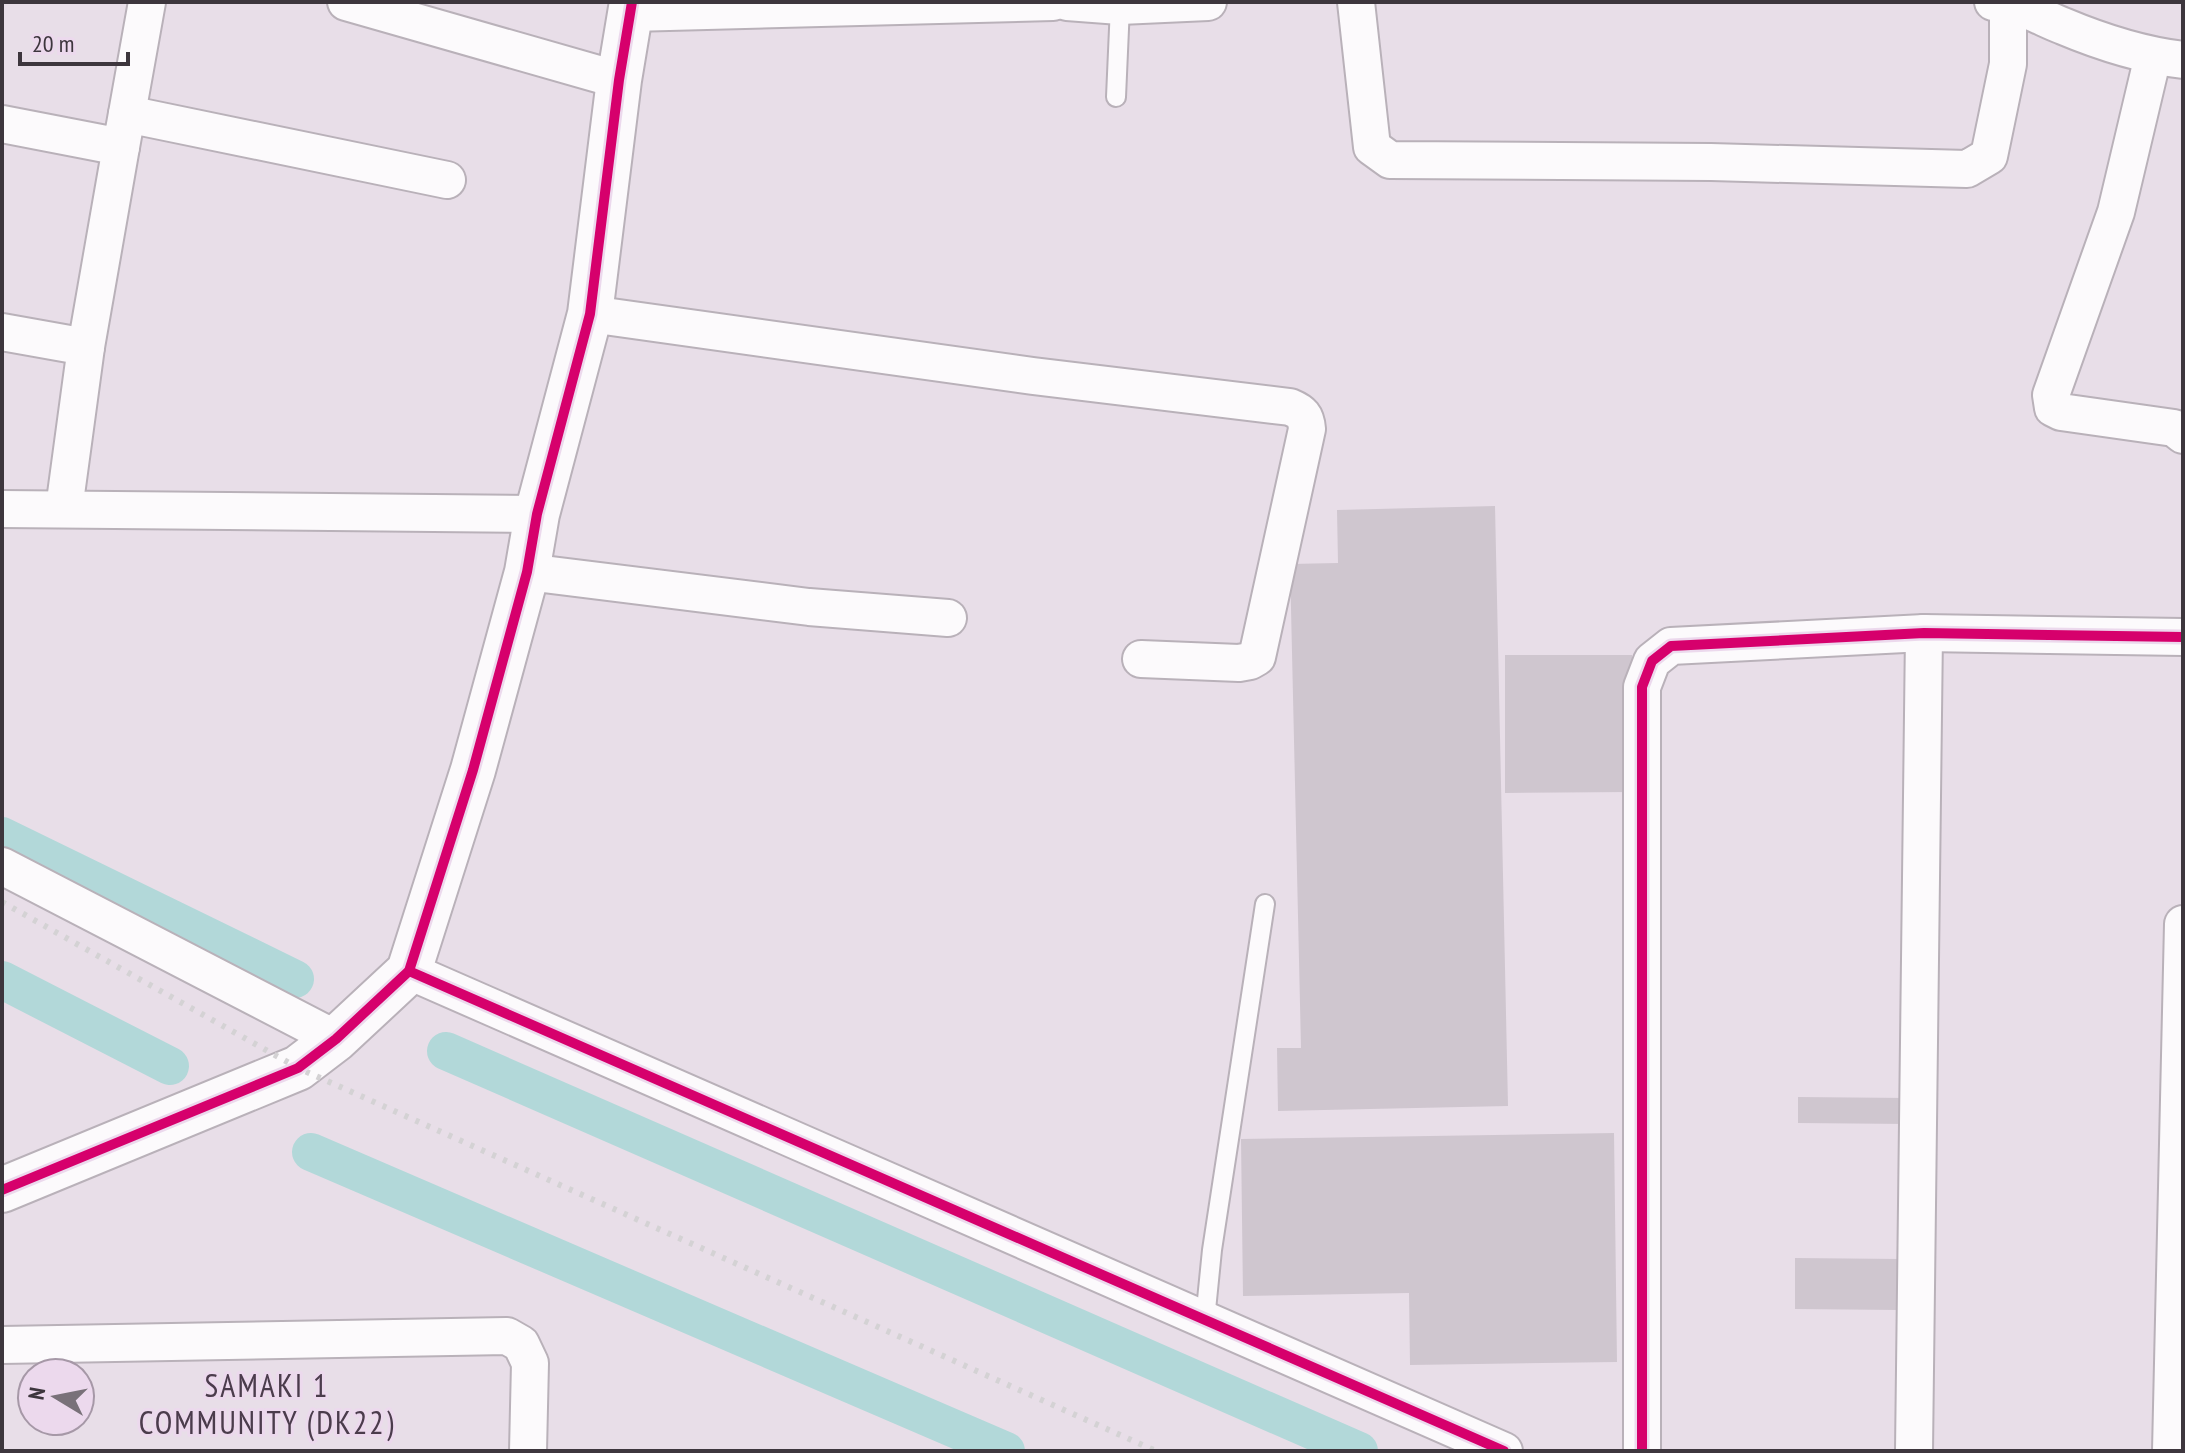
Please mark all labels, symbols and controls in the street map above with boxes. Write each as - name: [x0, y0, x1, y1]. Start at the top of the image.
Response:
- scale bar: [20, 16, 128, 66]
- text: 20 m: [32, 28, 74, 59]
- north arrow: [16, 1357, 96, 1437]
- district label: SAMAKI 1 COMMUNITY (DK22): [139, 1364, 395, 1443]
- text: N: [21, 1385, 51, 1402]

